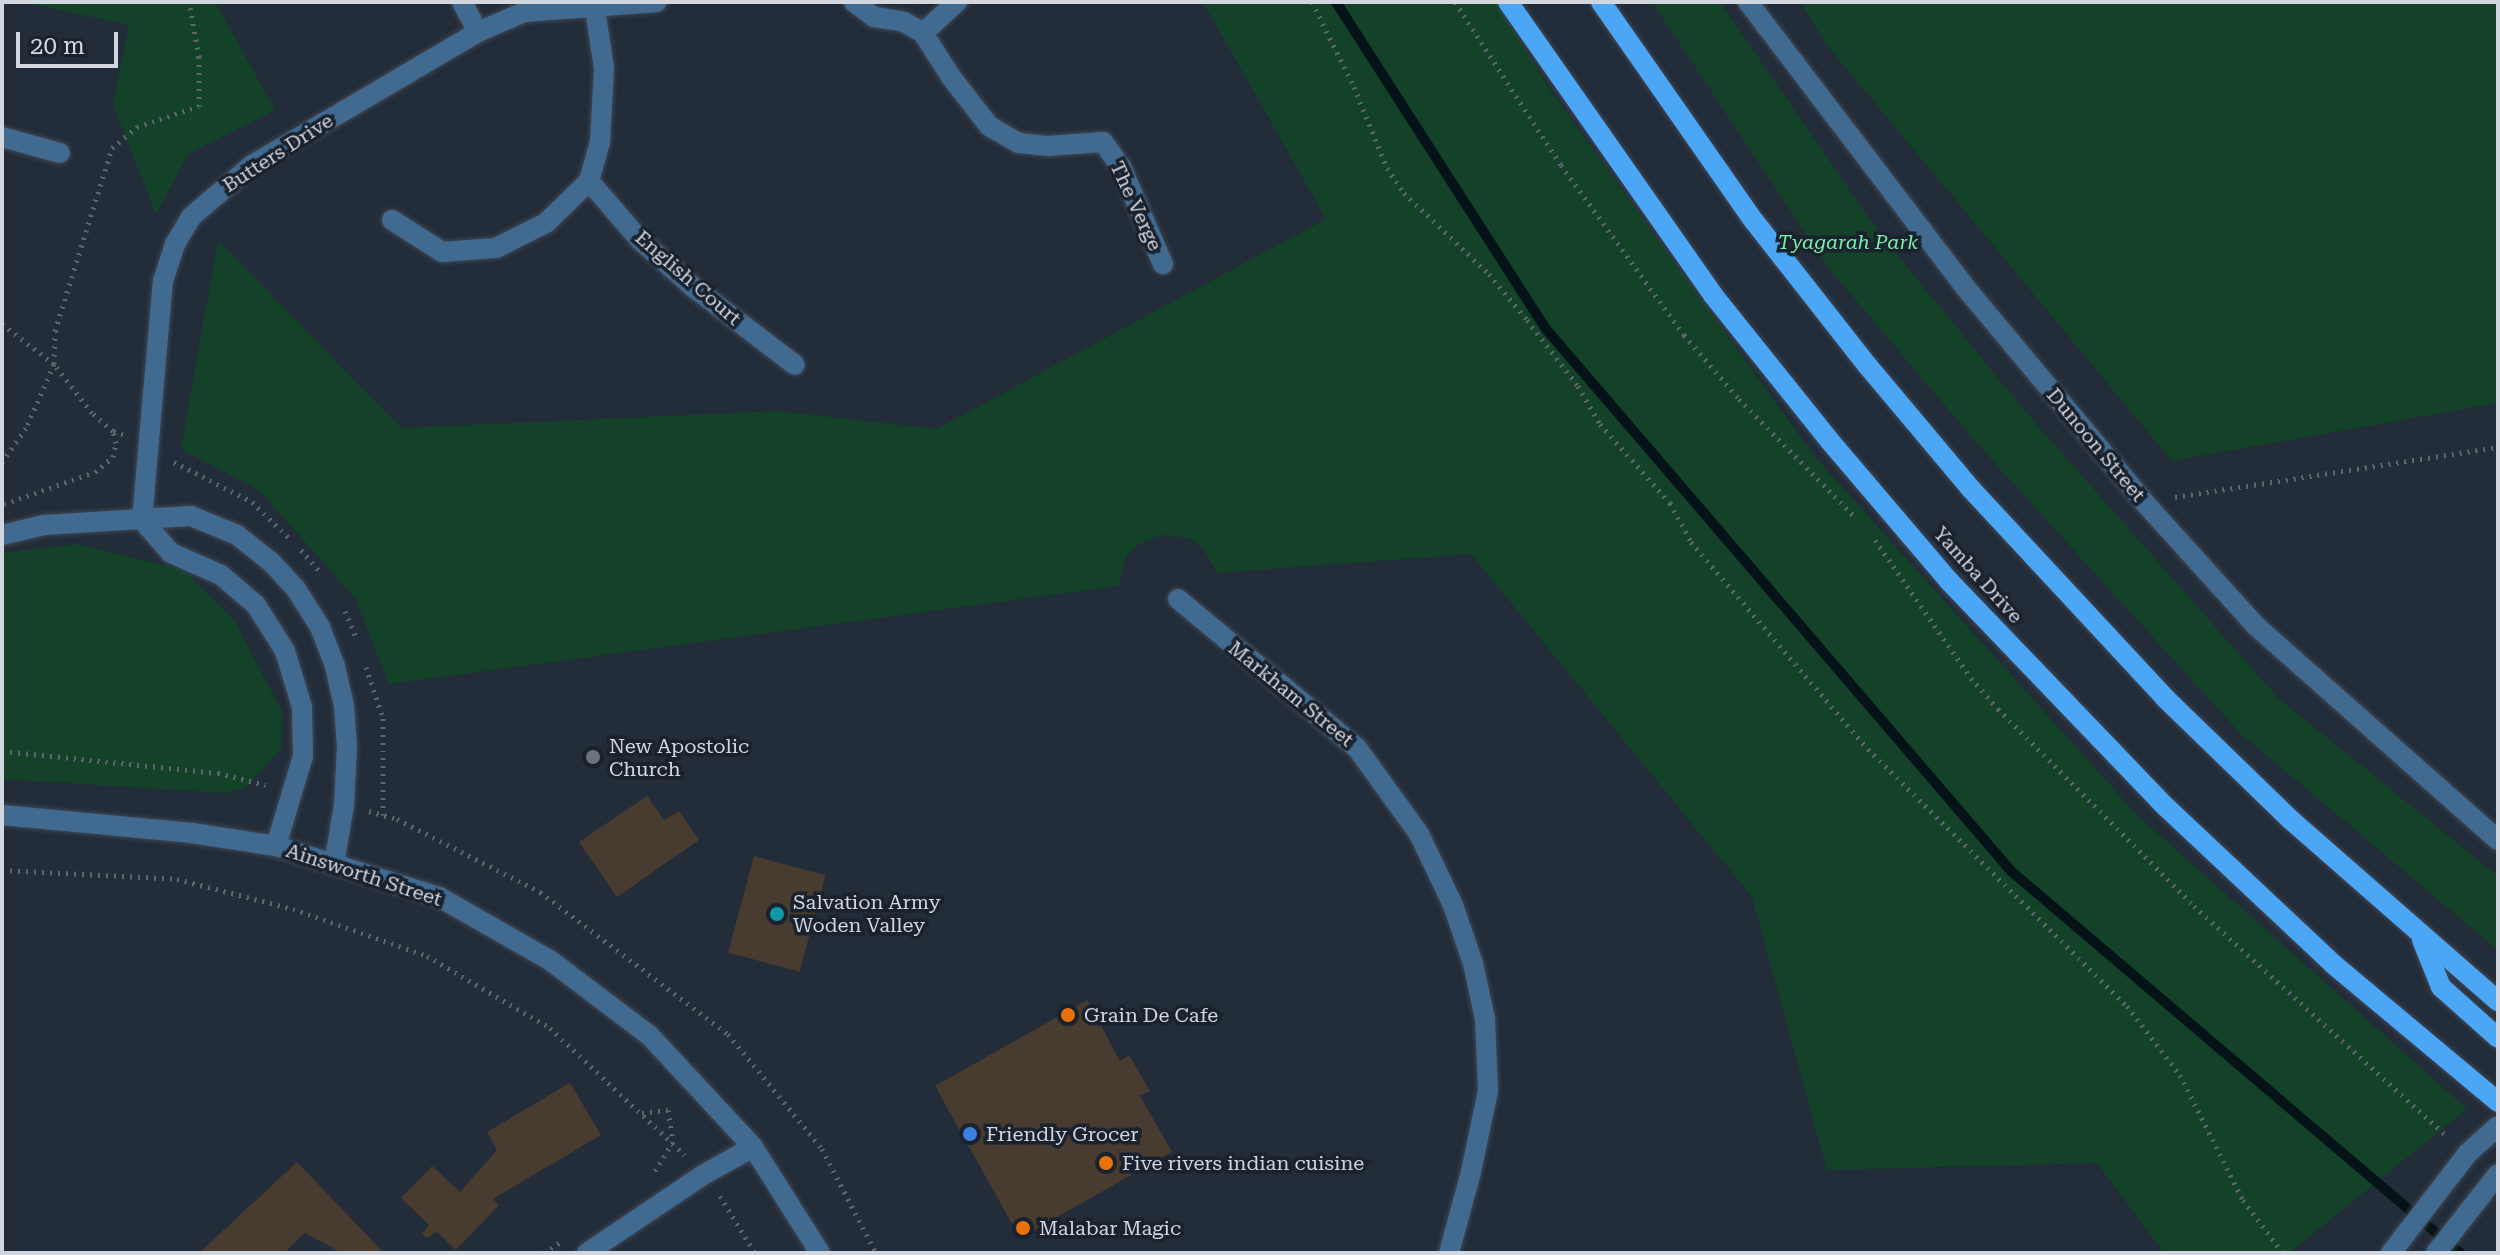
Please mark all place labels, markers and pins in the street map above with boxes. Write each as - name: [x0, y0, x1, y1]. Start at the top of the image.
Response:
- place label: New Apostolic Church: [609, 734, 749, 781]
- marker: New Apostolic Church: [584, 748, 602, 766]
- place label: Salvation Army Woden Valley: [793, 890, 941, 937]
- marker: Salvation Army Woden Valley: [768, 905, 786, 923]
- place label: Grain De Cafe: [1084, 1003, 1218, 1027]
- marker: Grain De Cafe: [1059, 1006, 1077, 1024]
- place label: Friendly Grocer: [986, 1122, 1138, 1146]
- marker: Friendly Grocer: [961, 1125, 979, 1143]
- place label: Five rivers indian cuisine: [1122, 1151, 1364, 1175]
- marker: Five rivers indian cuisine: [1097, 1154, 1115, 1172]
- place label: Malabar Magic: [1039, 1216, 1181, 1240]
- marker: Malabar Magic: [1014, 1219, 1032, 1237]

